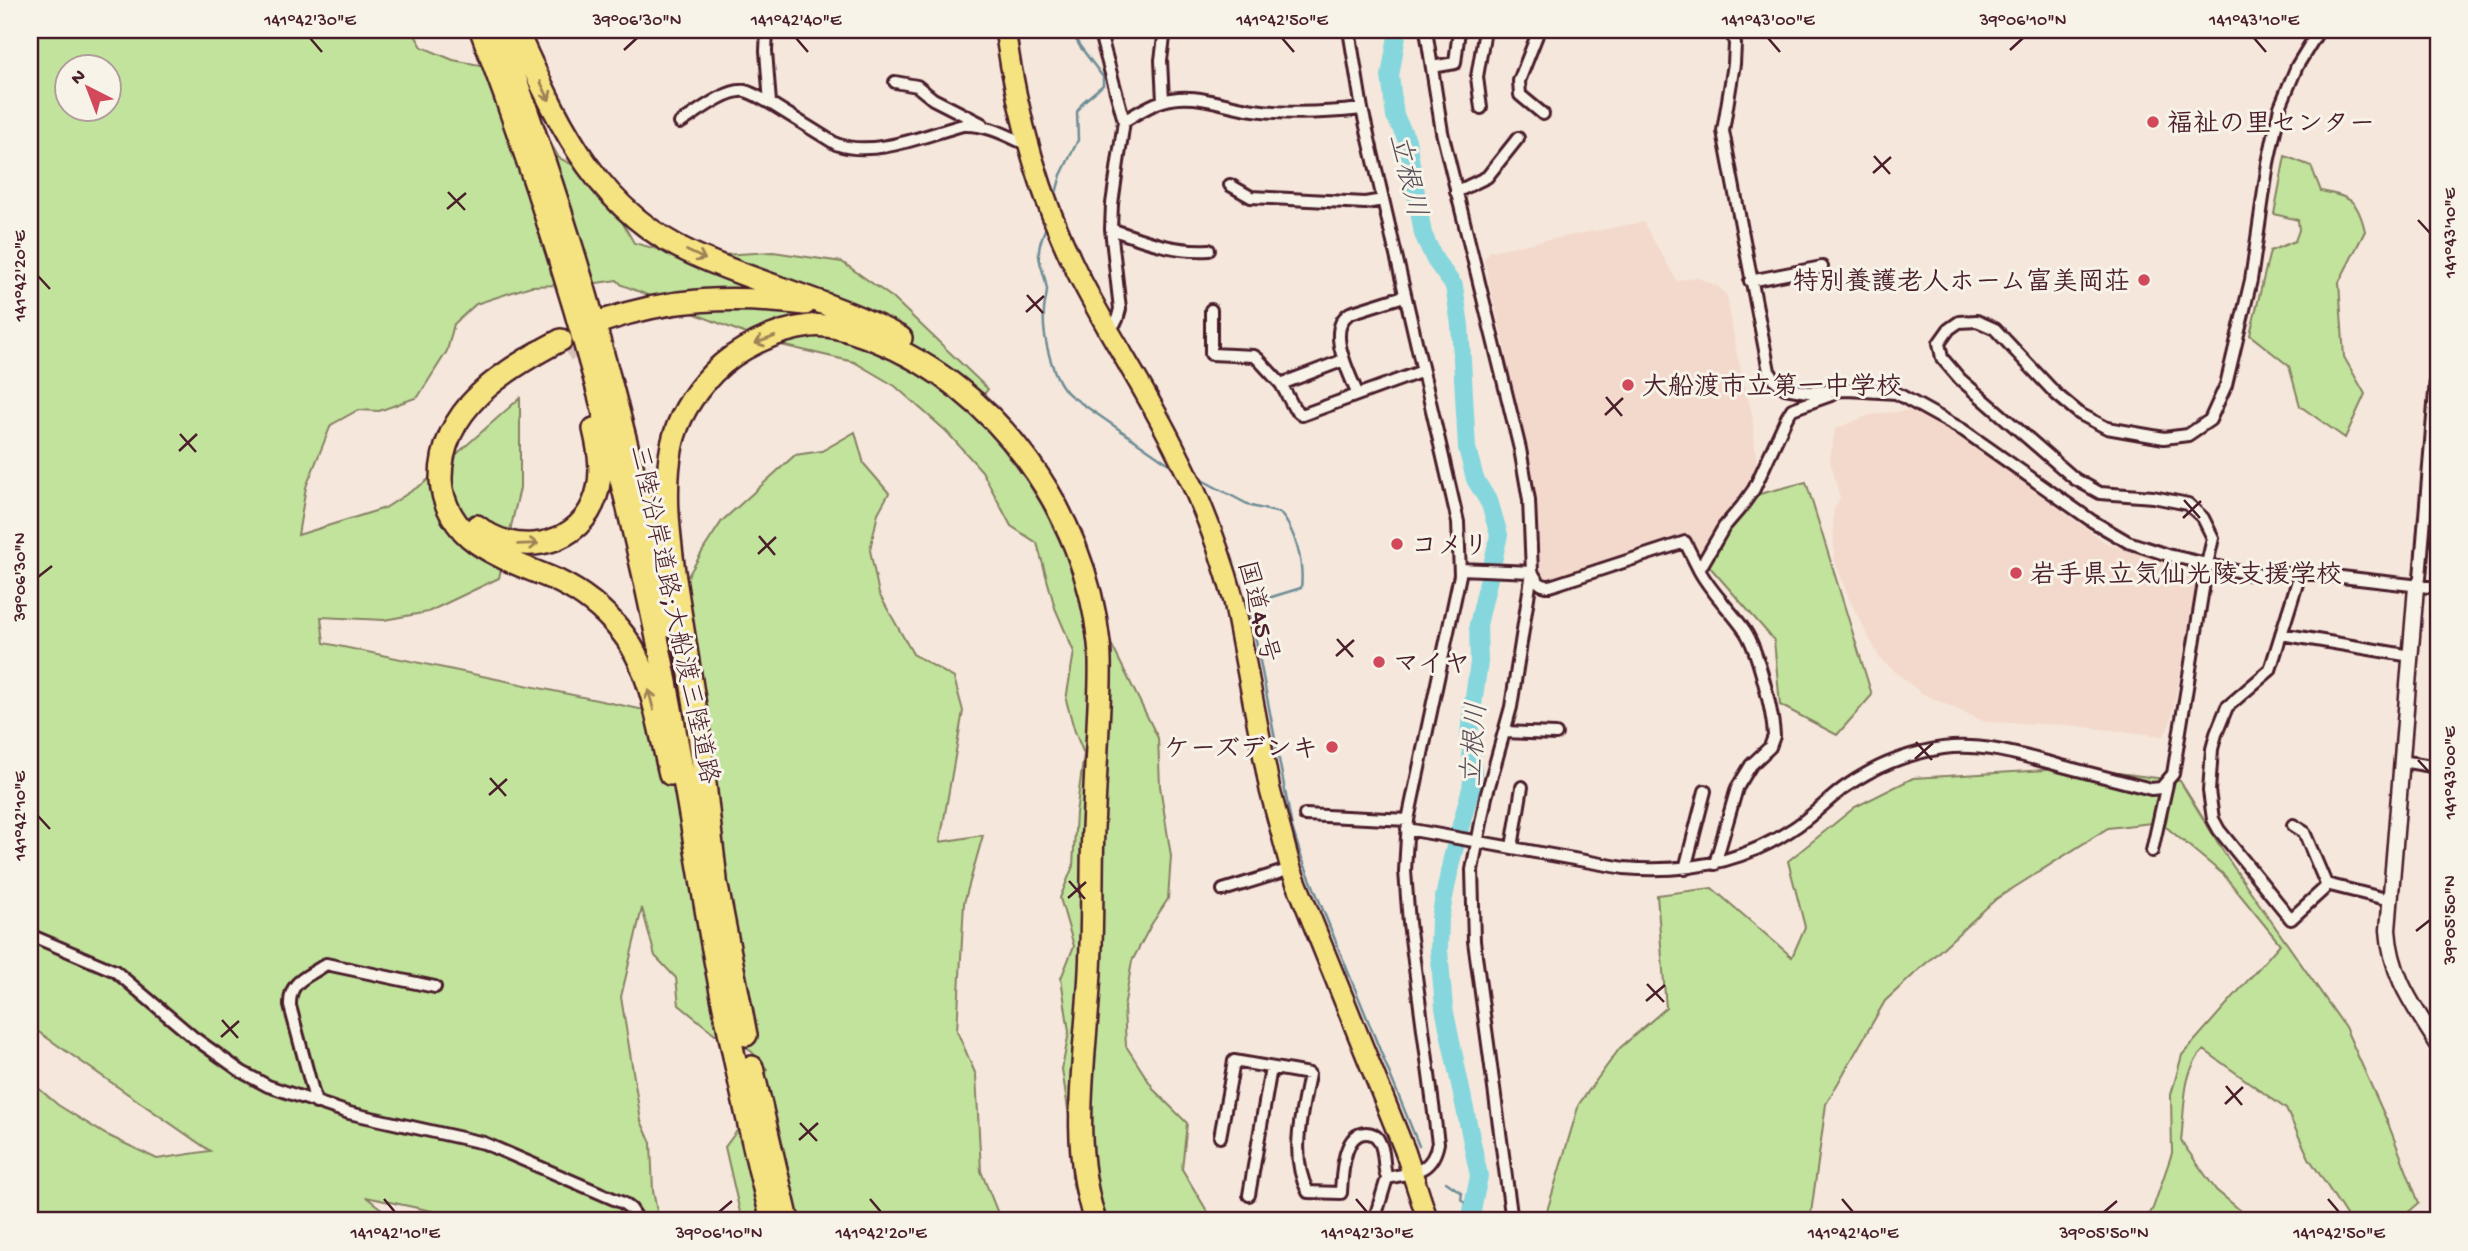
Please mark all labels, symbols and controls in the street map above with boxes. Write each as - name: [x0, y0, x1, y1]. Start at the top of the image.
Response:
- text: 141°42'30"E: [263, 11, 356, 32]
- text: 39°06'30"N: [591, 11, 682, 32]
- text: 141°42'40"E: [750, 11, 842, 32]
- text: 141°42'50"E: [1235, 11, 1329, 32]
- text: 141°43'00"E: [1721, 11, 1815, 32]
- text: 39°06'10"N: [1978, 11, 2067, 32]
- text: 141°43'10"E: [2208, 11, 2300, 32]
- north arrow: [52, 52, 122, 122]
- text: N: [67, 65, 91, 91]
- one-way arrow: [539, 80, 553, 101]
- place label: 福祉の里センター: [2167, 110, 2375, 142]
- marker: 福祉の里センター: [2145, 114, 2161, 130]
- water label: 立根川: [1380, 131, 1432, 221]
- text: 141°43'10"E: [2441, 187, 2462, 279]
- text: 141°42'20"E: [11, 230, 32, 322]
- one-way arrow: [685, 248, 706, 262]
- place label: 特別養護老人ホーム富美岡荘: [1793, 267, 2130, 300]
- marker: 特別養護老人ホーム富美岡荘: [2136, 272, 2152, 288]
- one-way arrow: [755, 334, 777, 347]
- place label: 大船渡市立第一中学校: [1642, 372, 1902, 405]
- marker: 大船渡市立第一中学校: [1620, 377, 1636, 393]
- street label: 三陸沿岸道路;大船渡三陸道路: [620, 442, 725, 787]
- text: 39°06'30"N: [11, 532, 32, 623]
- place label: コメリ: [1411, 533, 1489, 564]
- marker: コメリ: [1389, 536, 1405, 552]
- one-way arrow: [516, 537, 539, 551]
- street label: 国道45号: [1228, 558, 1284, 666]
- place label: 岩手県立気仙光陵支援学校: [2030, 560, 2342, 593]
- marker: 岩手県立気仙光陵支援学校: [2008, 565, 2024, 581]
- place label: マイヤ: [1393, 651, 1470, 682]
- marker: マイヤ: [1371, 654, 1387, 670]
- one-way arrow: [644, 689, 657, 712]
- water label: 立根川: [1456, 701, 1496, 787]
- text: 141°43'00"E: [2441, 726, 2462, 820]
- place label: ケーズデンキ: [1164, 735, 1318, 767]
- marker: ケーズデンキ: [1324, 739, 1340, 755]
- text: 141°42'10"E: [11, 771, 32, 862]
- text: 39°05'50"N: [2441, 875, 2462, 966]
- text: 141°42'10"E: [349, 1224, 440, 1245]
- text: 39°06'10"N: [674, 1224, 763, 1245]
- text: 141°42'20"E: [835, 1224, 927, 1245]
- text: 141°42'30"E: [1320, 1224, 1413, 1245]
- text: 141°42'40"E: [1807, 1224, 1899, 1245]
- text: 39°05'50"N: [2058, 1224, 2149, 1245]
- text: 141°42'50"E: [2292, 1224, 2386, 1245]

